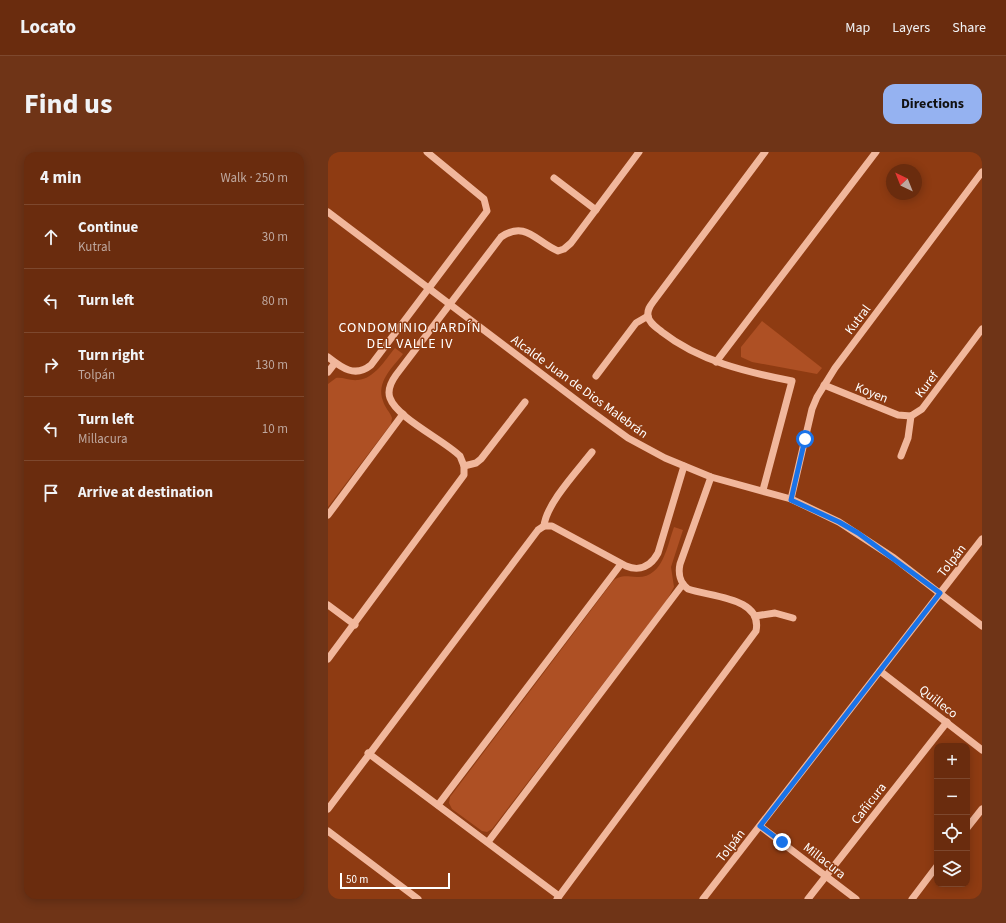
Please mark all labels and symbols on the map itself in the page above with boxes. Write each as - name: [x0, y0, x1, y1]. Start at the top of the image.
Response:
- north arrow: [886, 164, 922, 200]
- street label: Kutral: [841, 301, 875, 338]
- district label: CONDOMINIO JARDÍN DEL VALLE IV: [338, 318, 482, 354]
- street label: Alcalde Juan de Dios Malebrán: [507, 331, 652, 443]
- street label: Kuref: [911, 367, 943, 402]
- street label: Koyen: [852, 378, 891, 408]
- route start: [796, 430, 814, 448]
- street label: Tolpán: [933, 540, 970, 581]
- street label: Quilleco: [915, 681, 962, 723]
- street label: Cañicura: [847, 779, 891, 828]
- street label: Tolpán: [712, 825, 749, 866]
- route end: [773, 833, 791, 851]
- street label: Millacura: [799, 838, 849, 883]
- scale bar: [340, 871, 450, 890]

